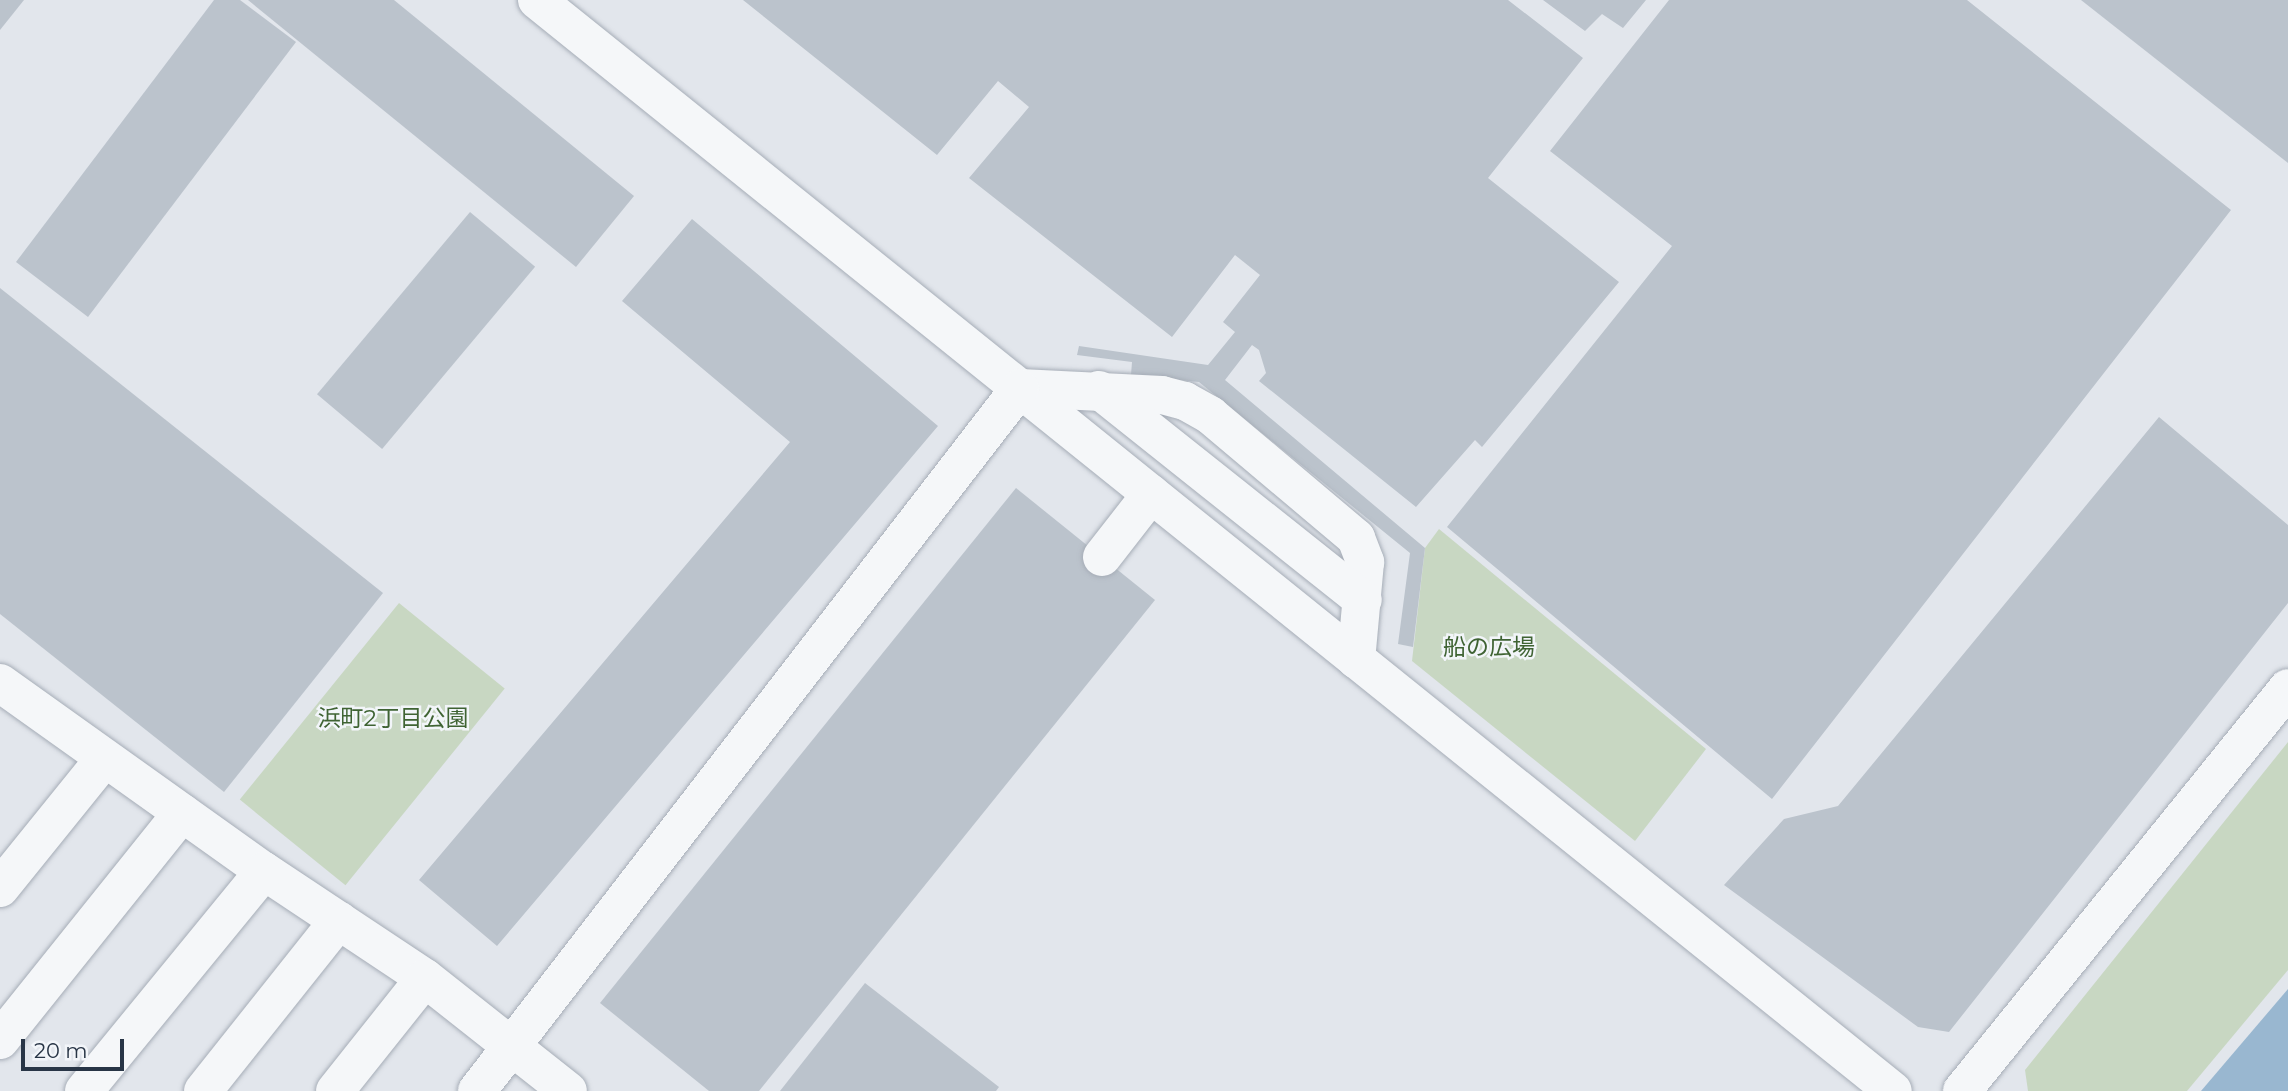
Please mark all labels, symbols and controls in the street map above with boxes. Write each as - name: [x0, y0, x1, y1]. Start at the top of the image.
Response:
- park label: 船の広場: [1443, 633, 1535, 661]
- park label: 浜町2丁目公園: [317, 704, 469, 732]
- scale bar: [24, 1024, 128, 1068]
- text: 20 m: [34, 1038, 88, 1063]

